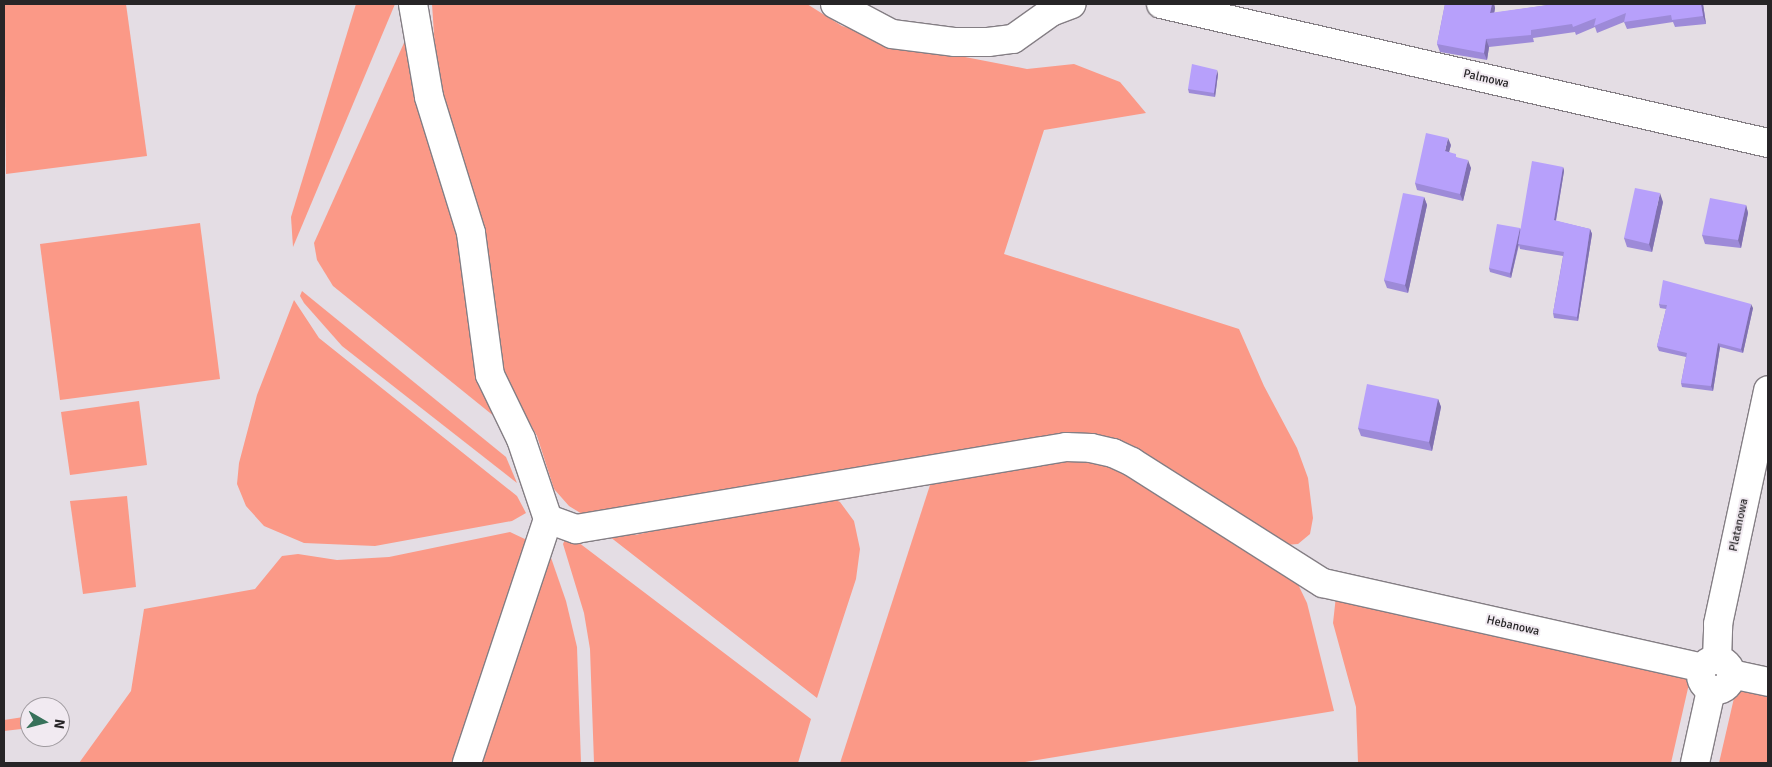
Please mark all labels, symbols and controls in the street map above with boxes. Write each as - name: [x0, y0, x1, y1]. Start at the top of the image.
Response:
- street label: Palmowa: [1462, 67, 1510, 91]
- street label: Platanowa: [1726, 497, 1752, 553]
- street label: Hebanowa: [1485, 613, 1541, 639]
- north arrow: [20, 697, 70, 747]
- text: N: [50, 718, 68, 730]

